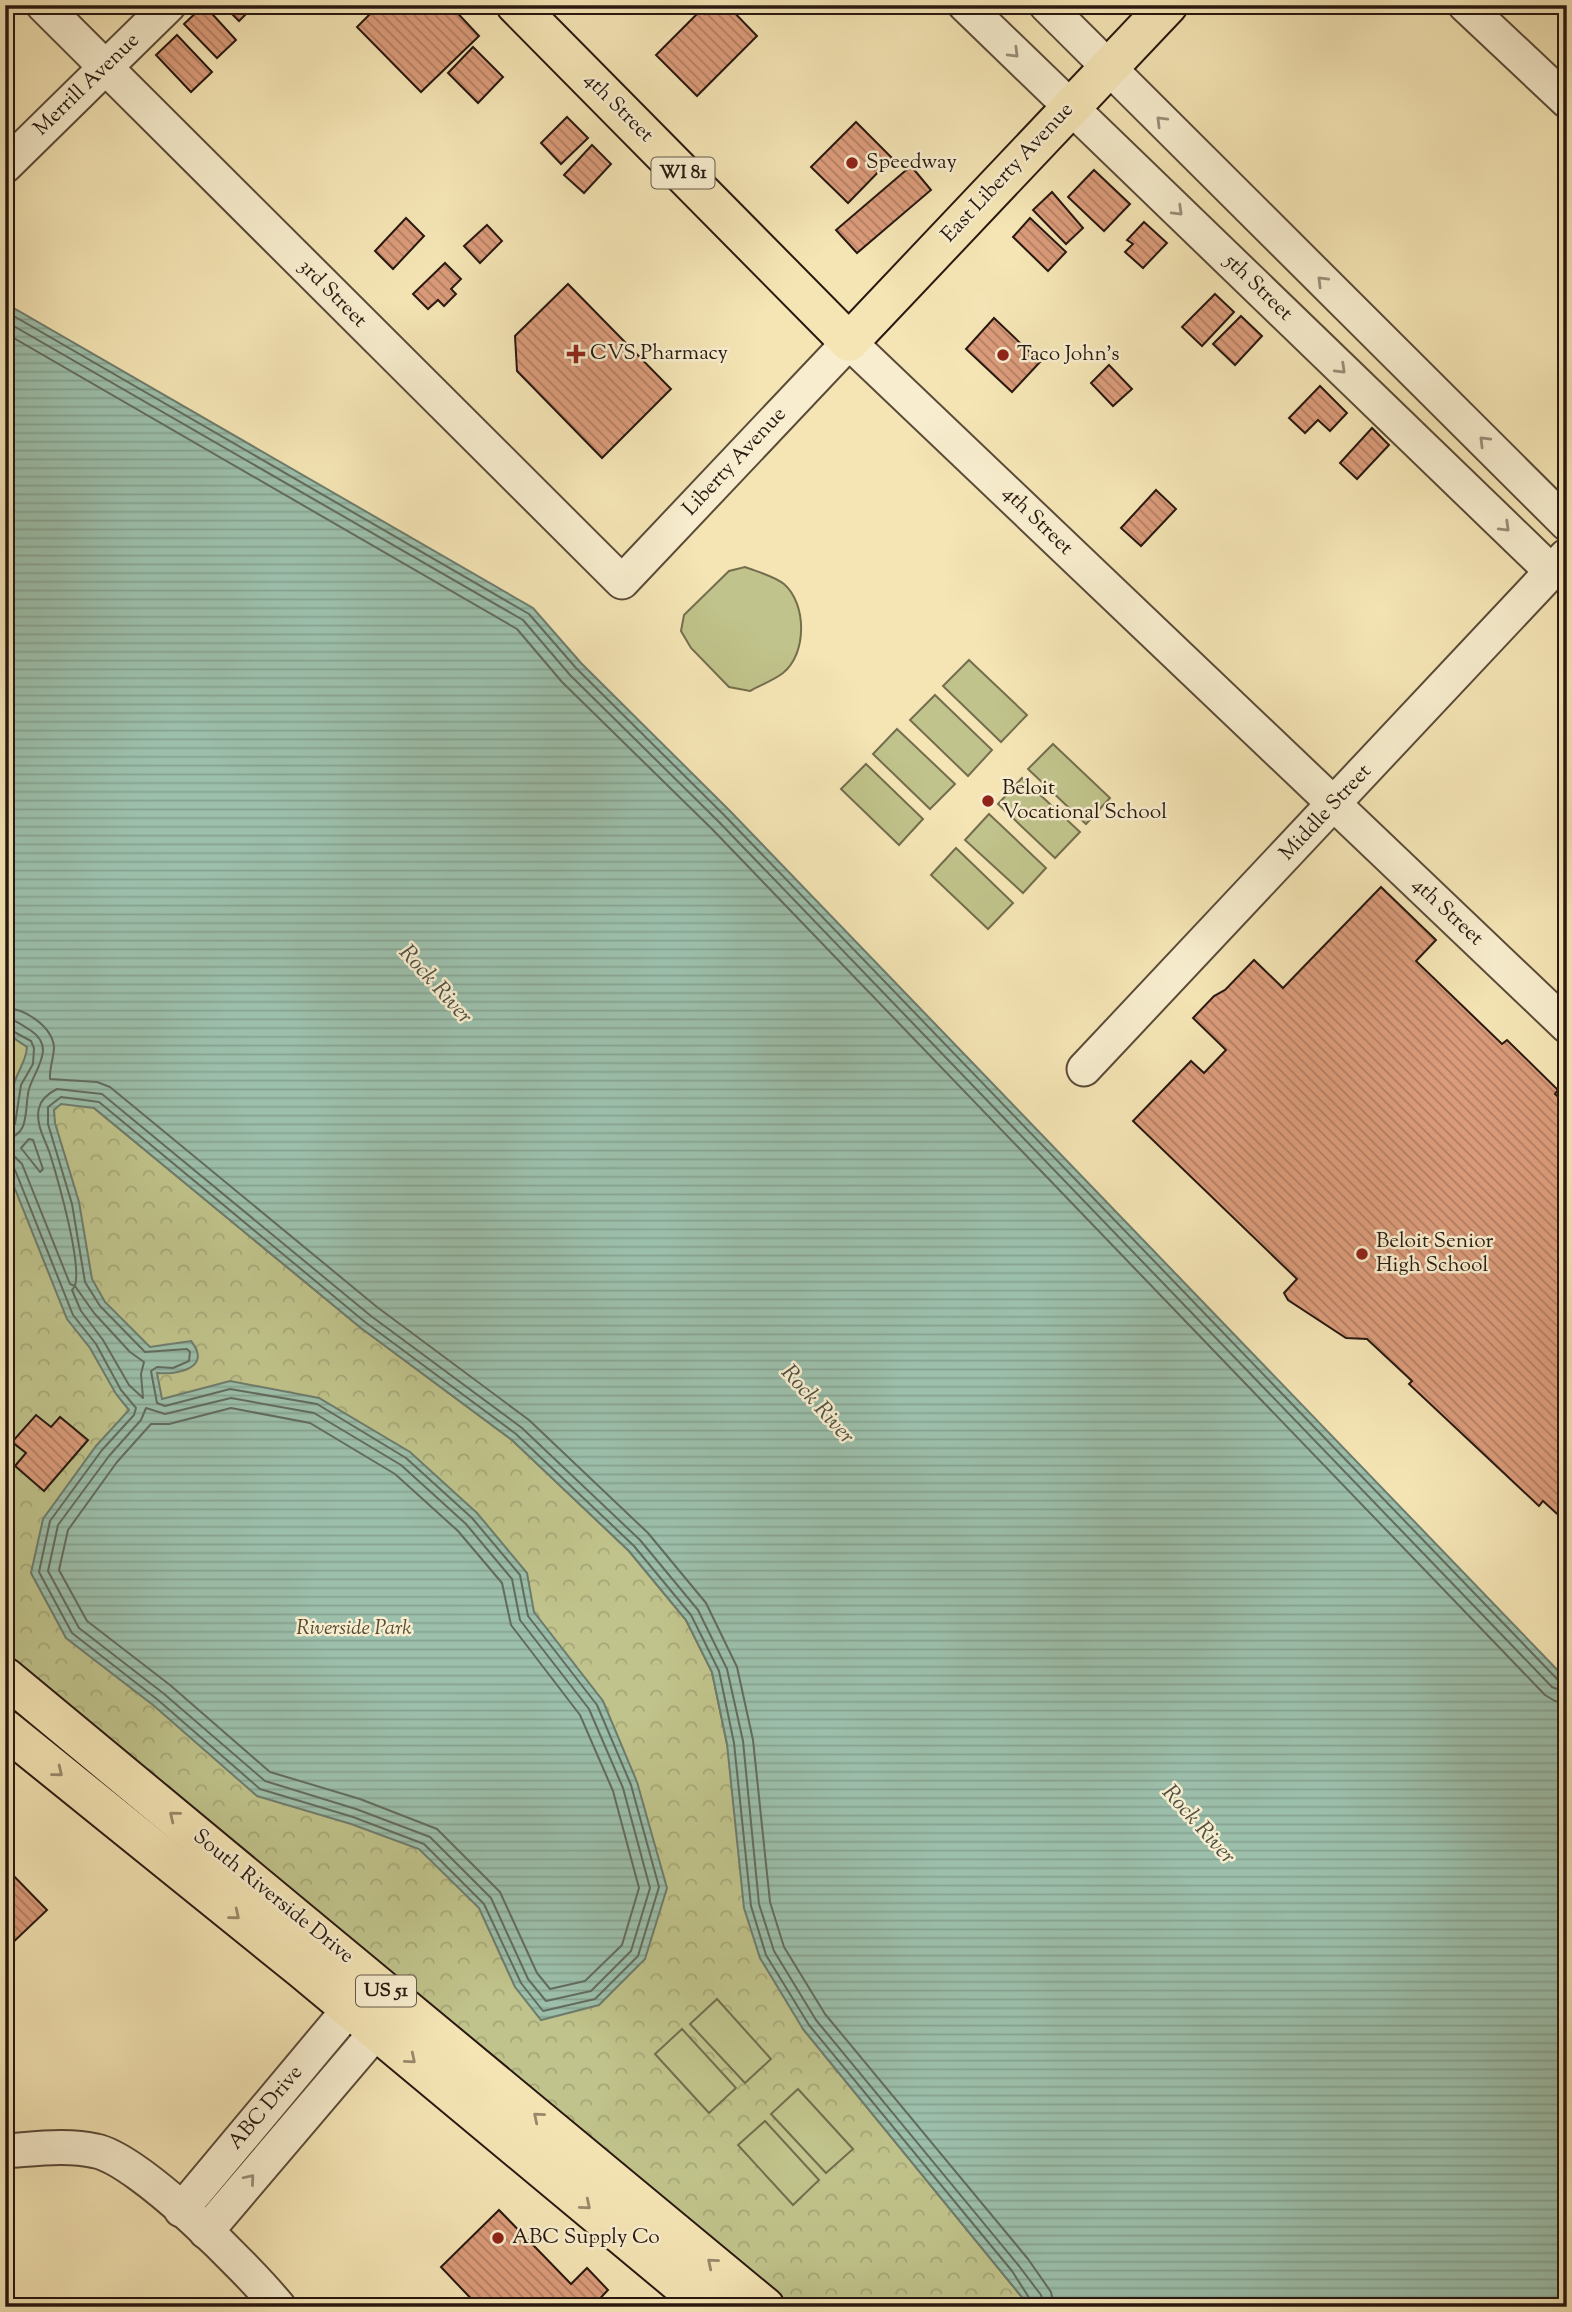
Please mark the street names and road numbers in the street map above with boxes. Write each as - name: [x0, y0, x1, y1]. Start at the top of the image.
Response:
- street label: Merrill Avenue: [27, 27, 147, 143]
- street label: 4th Street: [576, 66, 660, 150]
- street label: East Liberty Avenue: [935, 96, 1081, 250]
- road number: WI 81: [652, 158, 714, 188]
- street label: 5th Street: [1216, 247, 1299, 328]
- street label: 3rd Street: [291, 253, 373, 335]
- street label: Liberty Avenue: [676, 401, 794, 523]
- street label: 4th Street: [995, 479, 1079, 563]
- street label: Middle Street: [1273, 758, 1379, 868]
- street label: 4th Street: [1404, 871, 1490, 953]
- street label: South Riverside Drive: [186, 1823, 360, 1971]
- road number: US 51: [356, 1976, 416, 2007]
- street label: ABC Drive: [222, 2059, 310, 2157]

